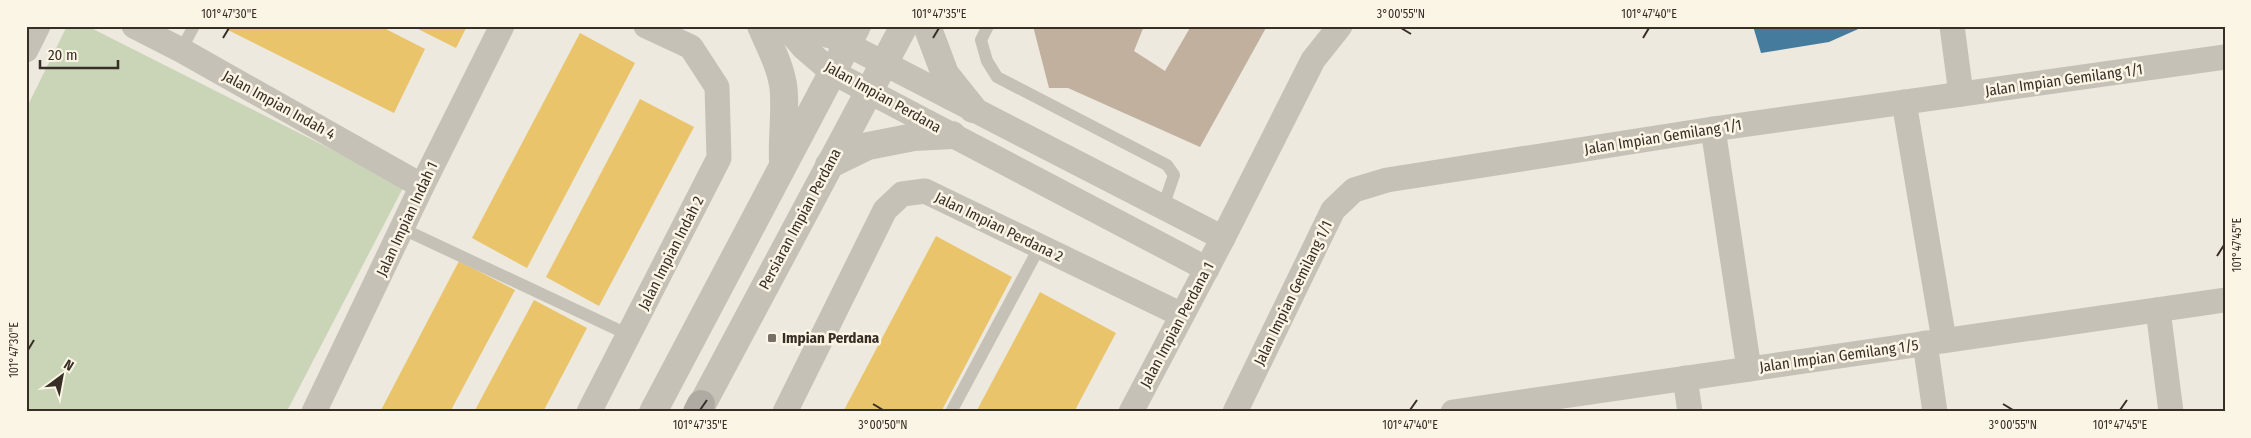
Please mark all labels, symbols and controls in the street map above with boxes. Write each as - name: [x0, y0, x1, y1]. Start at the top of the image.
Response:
- text: 101°47'30"E: [201, 7, 257, 21]
- text: 101°47'35"E: [912, 7, 967, 21]
- text: 3°00'55"N: [1377, 7, 1425, 21]
- text: 101°47'40"E: [1621, 7, 1677, 21]
- scale bar: [40, 38, 118, 70]
- text: 20 m: [48, 46, 78, 64]
- street label: Jalan Impian Perdana: [822, 58, 944, 136]
- street label: Jalan Impian Gemilang 1/1: [1984, 60, 2144, 100]
- street label: Jalan Impian Indah 4: [220, 67, 338, 143]
- street label: Jalan Impian Gemilang 1/1: [1583, 116, 1743, 158]
- street label: Persiaran Impian Perdana: [755, 145, 845, 293]
- street label: Jalan Impian Indah 1: [373, 159, 441, 279]
- street label: Jalan Impian Perdana 2: [932, 188, 1066, 266]
- street label: Jalan Impian Indah 2: [635, 193, 708, 313]
- text: 101°47'45"E: [2230, 217, 2244, 272]
- street label: Jalan Impian Gemilang 1/1: [1250, 218, 1336, 368]
- street label: Jalan Impian Perdana 1: [1136, 259, 1218, 391]
- text: 101°47'30"E: [7, 322, 21, 378]
- place label: Impian Perdana: [782, 329, 880, 347]
- marker: Impian Perdana: [766, 332, 778, 344]
- street label: Jalan Impian Gemilang 1/5: [1758, 336, 1920, 376]
- north arrow: [38, 350, 88, 400]
- text: N: [61, 356, 77, 375]
- text: 101°47'35"E: [673, 418, 728, 432]
- text: 3°00'50"N: [858, 418, 908, 432]
- text: 101°47'40"E: [1382, 418, 1438, 432]
- text: 3°00'55"N: [1989, 418, 2037, 432]
- text: 101°47'45"E: [2093, 418, 2148, 432]

